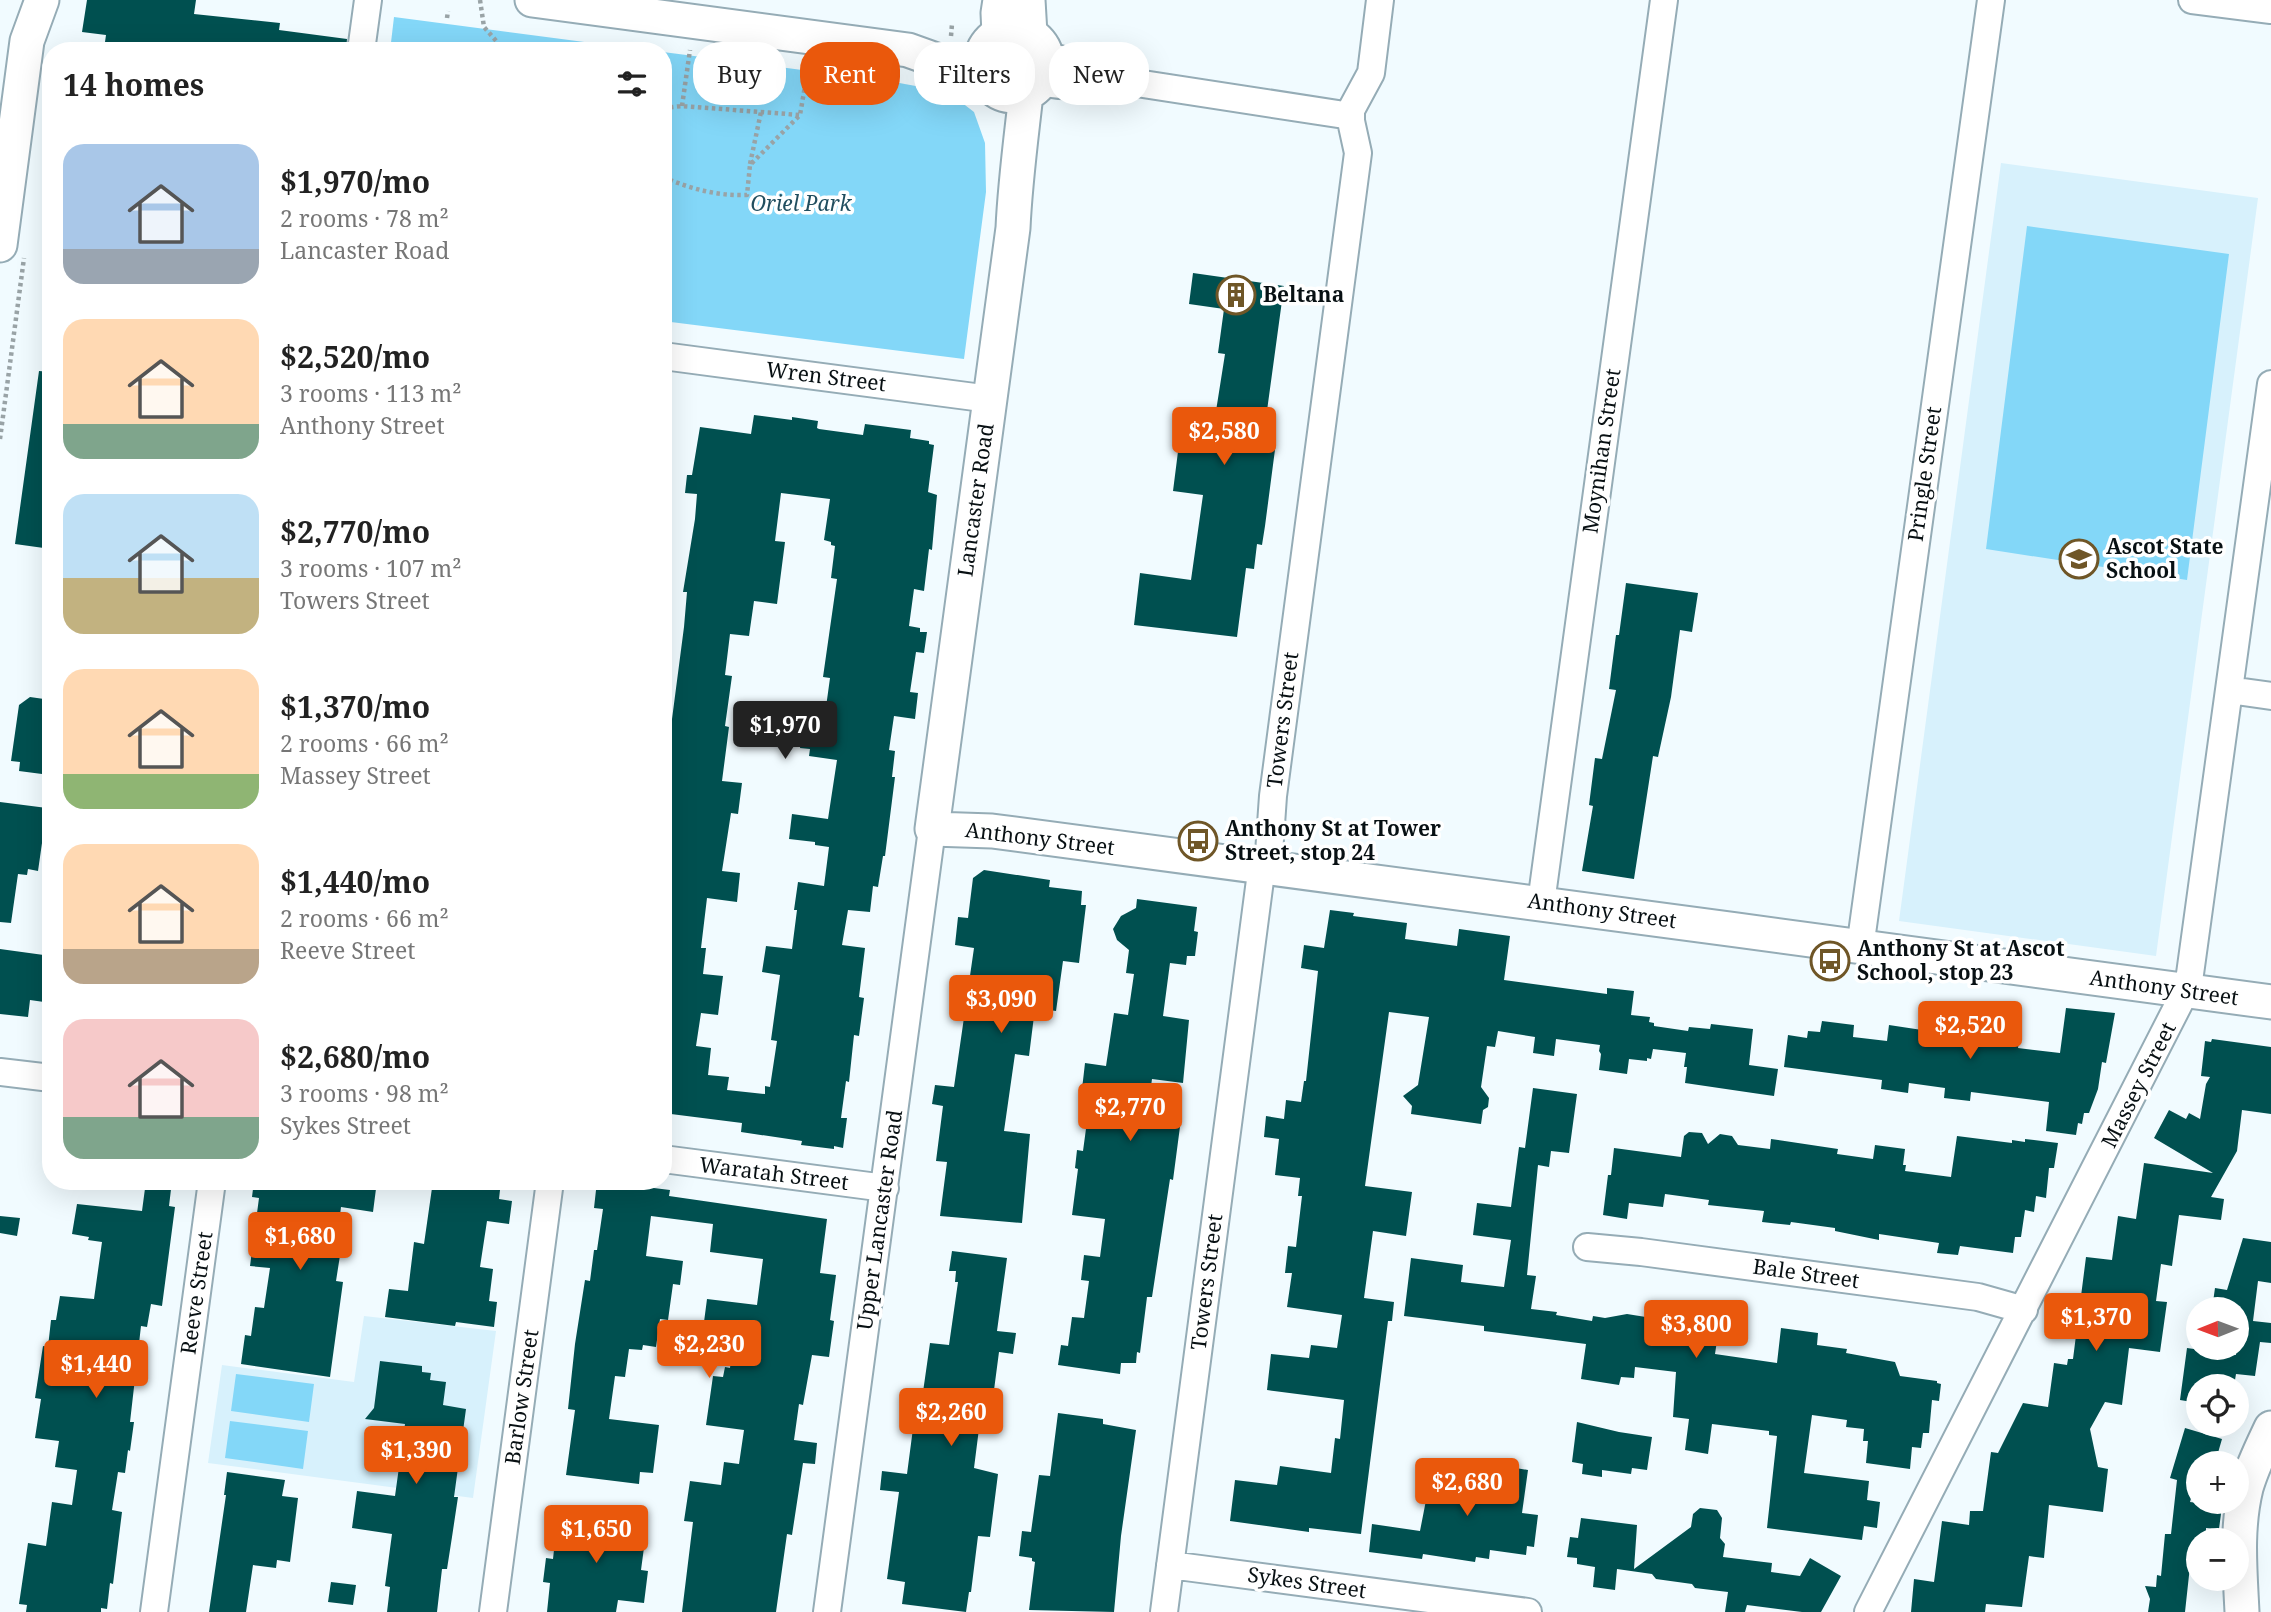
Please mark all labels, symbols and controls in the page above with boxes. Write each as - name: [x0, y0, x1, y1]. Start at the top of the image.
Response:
- chip: Buy: [693, 42, 786, 105]
- chip: Rent: [800, 42, 900, 105]
- chip: Filters: [914, 42, 1035, 105]
- chip: New: [1049, 42, 1149, 105]
- text: 14 homes: [63, 64, 204, 105]
- icon: filters: [613, 65, 651, 103]
- text: $1,970/mo: [280, 161, 430, 202]
- icon: home: [119, 172, 203, 256]
- park label: Oriel Park: [751, 189, 853, 217]
- text: 2 rooms · 78 m²: [280, 202, 449, 234]
- text: Lancaster Road: [280, 234, 449, 266]
- building icon: Beltana: [1215, 274, 1257, 316]
- place label: Beltana: [1263, 280, 1344, 308]
- text: $2,520/mo: [280, 336, 430, 377]
- icon: home: [119, 347, 203, 431]
- street label: Wren Street: [765, 355, 888, 397]
- street label: Moynihan Street: [1576, 367, 1626, 535]
- text: 3 rooms · 113 m²: [280, 377, 462, 409]
- street label: Pringle Street: [1901, 405, 1947, 543]
- pin: $2,580: [1167, 407, 1281, 467]
- text: Anthony Street: [280, 409, 445, 441]
- text: $2,580: [1188, 414, 1260, 446]
- street label: Lancaster Road: [950, 421, 1000, 578]
- text: $2,770/mo: [280, 511, 430, 552]
- icon: home: [119, 522, 203, 606]
- place label: Ascot State School: [2106, 532, 2224, 584]
- school or university icon: Ascot State School: [2058, 538, 2100, 580]
- text: 3 rooms · 107 m²: [280, 552, 462, 584]
- text: Towers Street: [280, 584, 430, 616]
- street label: Towers Street: [1260, 650, 1304, 789]
- text: $1,370/mo: [280, 686, 430, 727]
- icon: home: [119, 697, 203, 781]
- pin: $1,970: [728, 702, 842, 761]
- text: $1,970: [749, 708, 821, 740]
- text: 2 rooms · 66 m²: [280, 727, 449, 759]
- text: Massey Street: [280, 759, 431, 791]
- place label: Anthony St at Tower Street, stop 24: [1225, 814, 1441, 866]
- street label: Anthony Street: [964, 815, 1116, 861]
- bus stop icon: Anthony St at Tower Street, stop 24: [1177, 820, 1219, 862]
- text: $1,440/mo: [280, 861, 430, 902]
- icon: home: [119, 872, 203, 956]
- street label: Anthony Street: [1526, 886, 1678, 934]
- text: 2 rooms · 66 m²: [280, 902, 449, 934]
- text: Reeve Street: [280, 934, 415, 966]
- place label: Anthony St at Ascot School, stop 23: [1857, 934, 2065, 986]
- bus stop icon: Anthony St at Ascot School, stop 23: [1809, 940, 1851, 982]
- street label: Anthony Street: [2088, 963, 2240, 1011]
- pin: $3,090: [944, 976, 1058, 1035]
- text: $3,090: [965, 982, 1037, 1014]
- pin: $2,520: [1913, 1002, 2027, 1061]
- text: $2,520: [1934, 1008, 2006, 1040]
- street label: Massey Street: [2094, 1017, 2182, 1152]
- text: $2,680/mo: [280, 1036, 430, 1077]
- icon: home: [119, 1047, 203, 1131]
- text: 3 rooms · 98 m²: [280, 1077, 449, 1109]
- pin: $2,770: [1073, 1084, 1187, 1143]
- text: $2,770: [1094, 1090, 1166, 1122]
- street label: Upper Lancaster Road: [850, 1108, 908, 1332]
- text: Sykes Street: [280, 1109, 411, 1141]
- street label: Waratah Street: [698, 1150, 850, 1196]
- pin: $1,680: [243, 1212, 357, 1272]
- street label: Towers Street: [1184, 1212, 1228, 1351]
- text: $1,680: [264, 1219, 336, 1251]
- street label: Reeve Street: [174, 1230, 218, 1356]
- street label: Bale Street: [1751, 1252, 1861, 1294]
- pin: $1,370: [2039, 1294, 2153, 1353]
- north arrow: [2186, 1297, 2249, 1360]
- map controls: [2186, 1297, 2249, 1591]
- pin: $3,800: [1639, 1300, 1753, 1360]
- text: $1,370: [2060, 1300, 2132, 1332]
- text: $3,800: [1660, 1307, 1732, 1339]
- pin: $2,230: [652, 1320, 766, 1380]
- street label: Barlow Street: [498, 1327, 544, 1466]
- text: $2,230: [673, 1327, 745, 1359]
- pin: $1,440: [39, 1340, 153, 1400]
- text: $1,440: [60, 1347, 132, 1379]
- button: locate: [2186, 1374, 2249, 1437]
- pin: $2,260: [894, 1388, 1008, 1448]
- text: $2,260: [915, 1395, 987, 1427]
- pin: $1,390: [359, 1426, 473, 1486]
- text: $1,390: [380, 1433, 452, 1465]
- button: +: [2186, 1451, 2249, 1514]
- pin: $2,680: [1410, 1458, 1524, 1518]
- text: $2,680: [1431, 1465, 1503, 1497]
- pin: $1,650: [539, 1506, 653, 1565]
- text: $1,650: [560, 1512, 632, 1544]
- button: −: [2186, 1528, 2249, 1591]
- street label: Sykes Street: [1246, 1560, 1368, 1604]

